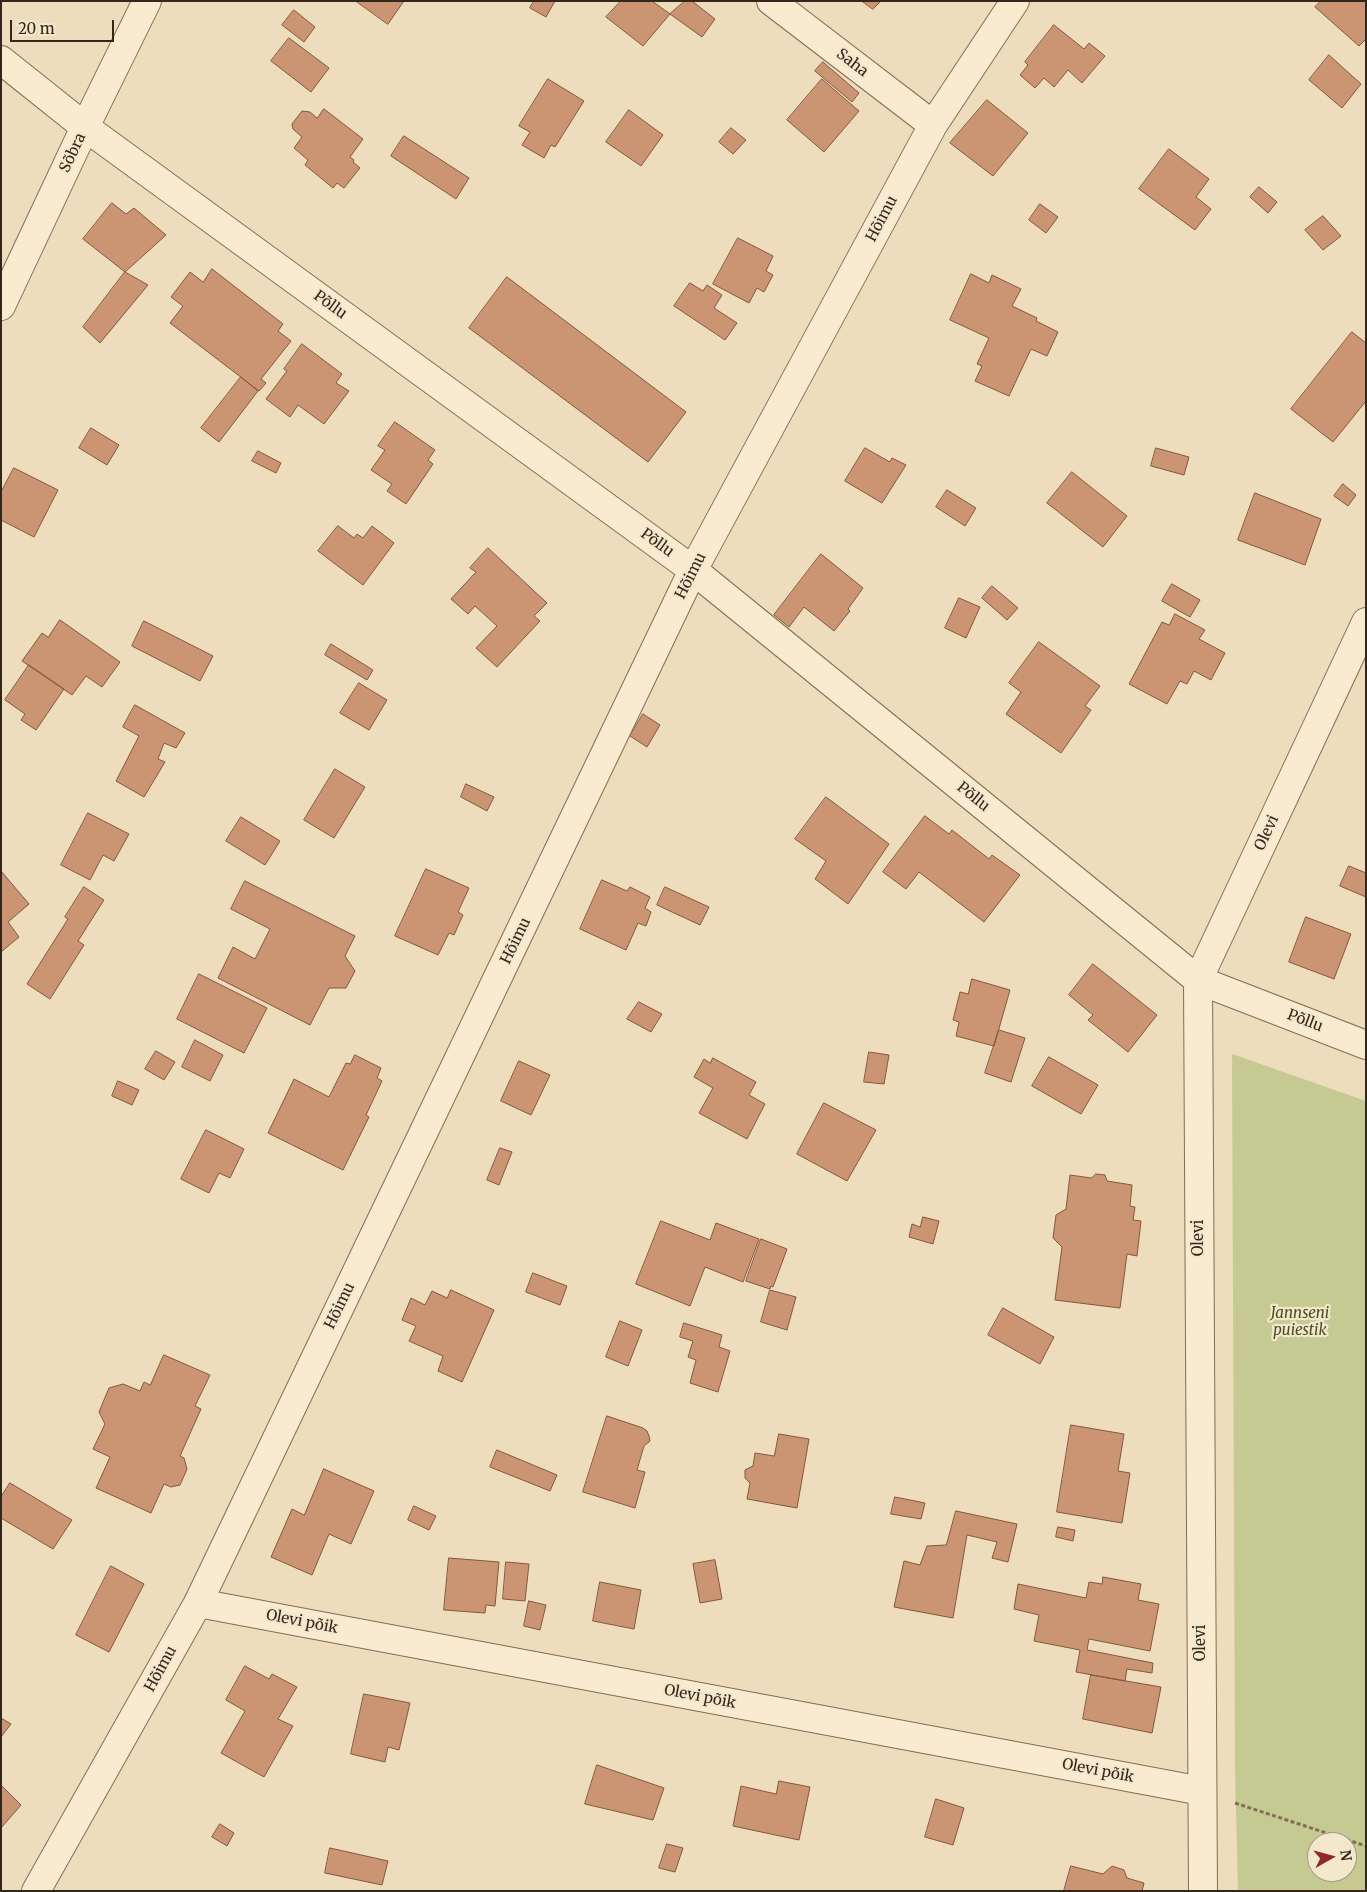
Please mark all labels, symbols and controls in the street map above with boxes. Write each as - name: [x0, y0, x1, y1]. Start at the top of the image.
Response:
- scale bar: [12, 10, 116, 42]
- text: 20 m: [18, 19, 55, 38]
- street label: Saha: [833, 45, 871, 81]
- street label: Sõbra: [56, 130, 90, 176]
- street label: Hõimu: [862, 193, 902, 245]
- street label: Põllu: [310, 287, 350, 323]
- street label: Põllu: [637, 525, 677, 561]
- street label: Hõimu: [672, 550, 710, 602]
- street label: Põllu: [953, 778, 993, 816]
- street label: Olevi: [1251, 813, 1283, 853]
- street label: Hõimu: [497, 915, 535, 967]
- street label: Põllu: [1285, 1006, 1325, 1036]
- street label: Olevi: [1190, 1220, 1208, 1256]
- street label: Hõimu: [321, 1280, 359, 1332]
- park label: Jannseni puiestik: [1271, 1305, 1329, 1340]
- street label: Olevi põik: [265, 1606, 339, 1638]
- street label: Olevi: [1192, 1625, 1210, 1661]
- street label: Hõimu: [141, 1643, 181, 1695]
- street label: Olevi põik: [663, 1681, 737, 1713]
- street label: Olevi põik: [1061, 1755, 1135, 1787]
- north arrow: [1307, 1832, 1357, 1882]
- text: N: [1336, 1849, 1356, 1862]

